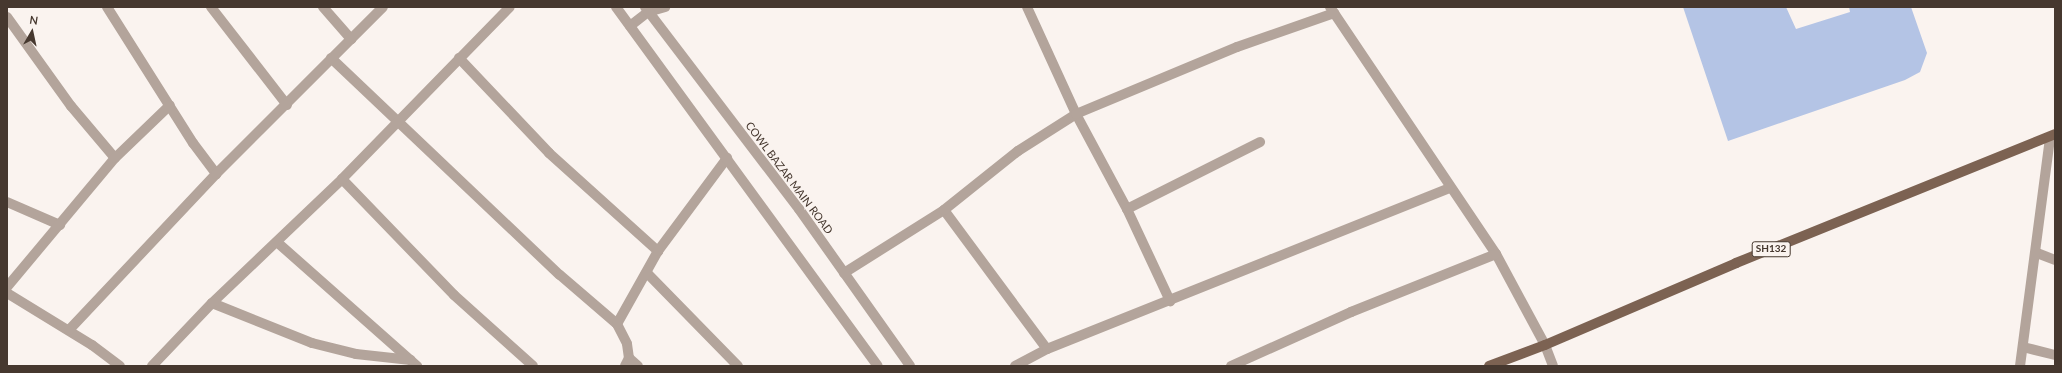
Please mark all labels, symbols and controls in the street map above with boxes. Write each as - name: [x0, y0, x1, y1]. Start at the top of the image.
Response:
- north arrow: [12, 12, 52, 52]
- text: N: [29, 13, 39, 27]
- street label: COWL BAZAR MAIN ROAD: [742, 119, 836, 237]
- road number: SH132: [1751, 241, 1791, 257]

